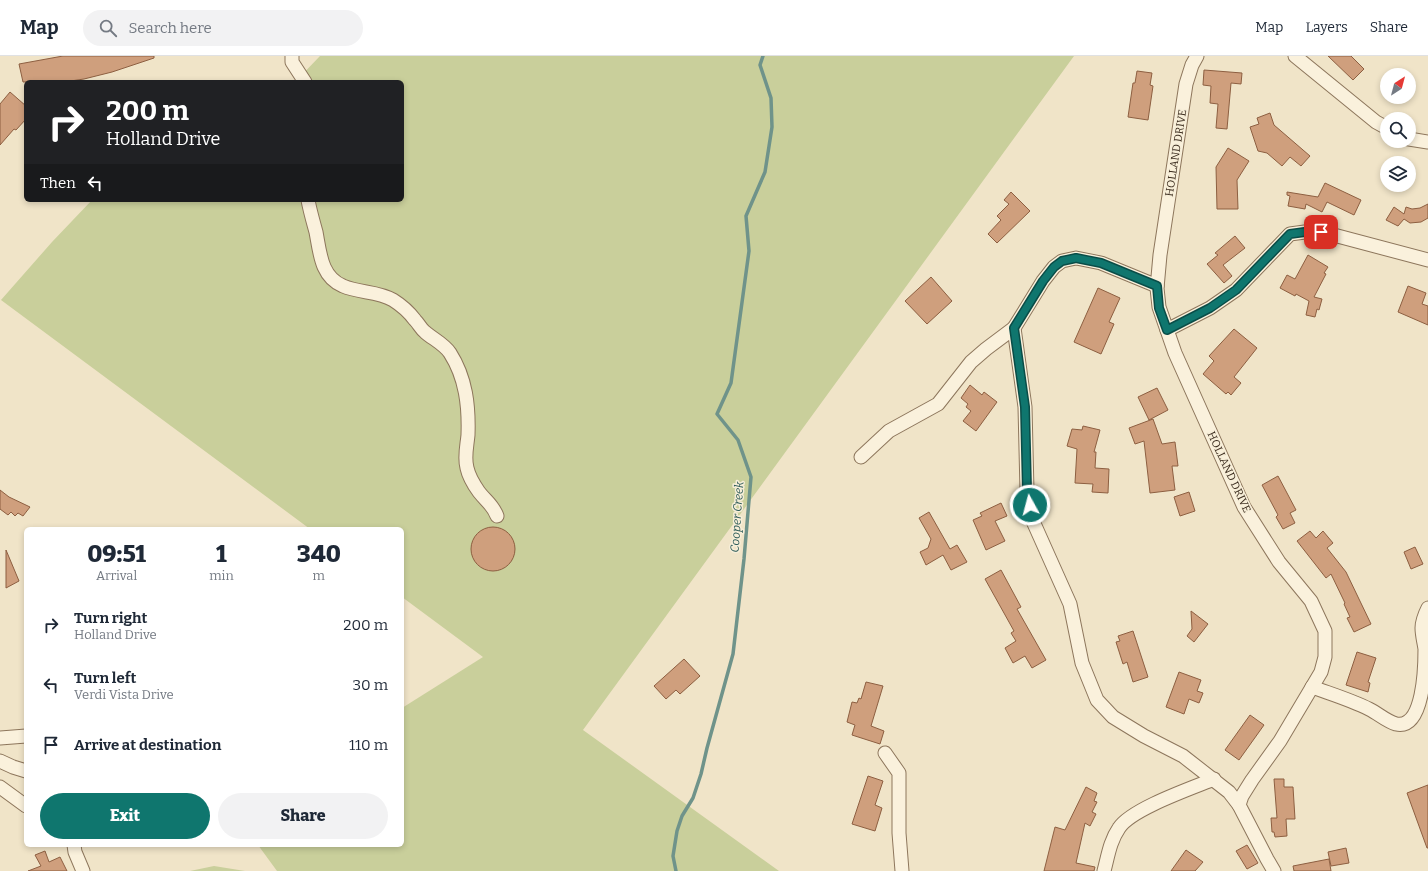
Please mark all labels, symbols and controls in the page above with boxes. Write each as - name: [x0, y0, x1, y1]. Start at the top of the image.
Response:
- search box: [83, 10, 363, 46]
- text: Map: [20, 16, 59, 39]
- icon: search: [97, 17, 119, 39]
- text: Search here: [129, 19, 212, 37]
- text: Map: [1255, 19, 1283, 36]
- text: Layers: [1305, 19, 1348, 36]
- text: Share: [1370, 19, 1408, 36]
- north arrow: [1380, 68, 1416, 104]
- map controls: [1380, 68, 1416, 192]
- text: 200 m: [106, 94, 189, 127]
- icon: right: [40, 96, 92, 148]
- street label: HOLLAND DRIVE: [1163, 108, 1189, 198]
- button: search: [1380, 112, 1416, 148]
- text: Holland Drive: [106, 128, 220, 150]
- button: layers: [1380, 156, 1416, 192]
- icon: left: [84, 172, 106, 194]
- text: Then: [40, 174, 76, 192]
- pin: [1304, 215, 1338, 249]
- icon: arrive: [1310, 221, 1332, 243]
- street label: HOLLAND DRIVE: [1204, 429, 1254, 515]
- water label: Cooper Creek: [728, 480, 747, 553]
- position arrow: [1009, 484, 1051, 526]
- text: 09:51: [87, 540, 146, 568]
- text: 1: [216, 540, 227, 568]
- text: 340: [297, 540, 341, 568]
- text: Arrival: [96, 568, 137, 583]
- text: min: [209, 568, 234, 583]
- text: m: [313, 568, 325, 583]
- text: Turn right: [74, 609, 147, 627]
- icon: right: [40, 614, 62, 636]
- text: 200 m: [343, 616, 388, 634]
- text: Holland Drive: [74, 627, 157, 642]
- text: Turn left: [74, 669, 136, 687]
- icon: left: [40, 674, 62, 696]
- text: 30 m: [353, 676, 388, 694]
- text: Verdi Vista Drive: [74, 687, 174, 702]
- icon: arrive: [40, 734, 62, 756]
- text: Arrive at destination: [74, 736, 221, 754]
- text: 110 m: [349, 736, 388, 754]
- button: Exit: [40, 793, 210, 839]
- button: Share: [218, 793, 388, 839]

